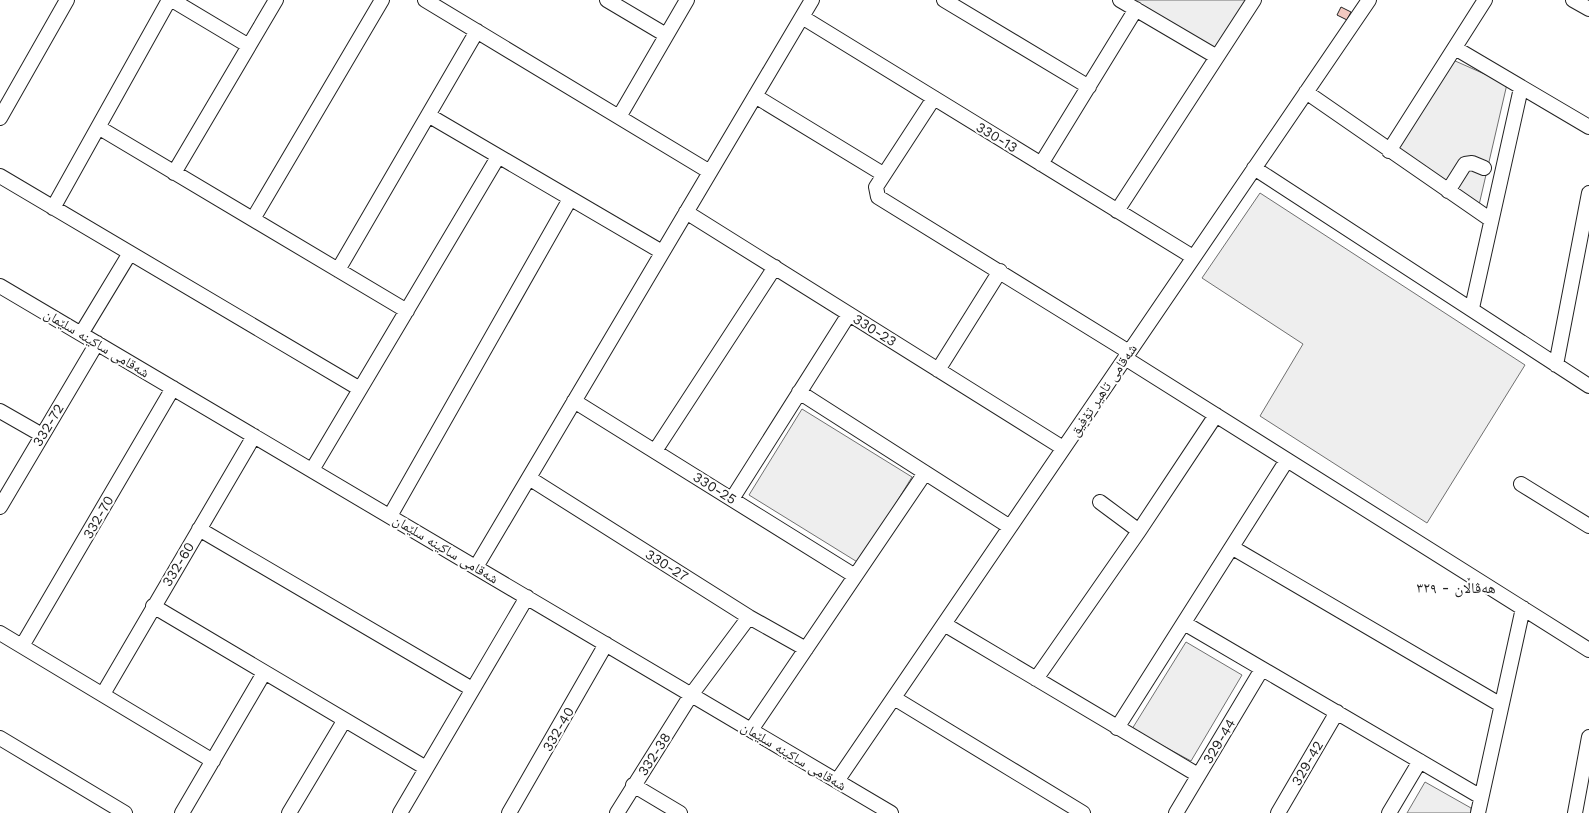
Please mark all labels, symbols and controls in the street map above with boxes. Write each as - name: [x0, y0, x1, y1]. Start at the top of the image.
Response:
- street label: 330-13: [973, 118, 1021, 156]
- street label: شەقامی ساکینە سلێمان: [41, 305, 152, 382]
- street label: 330-23: [850, 311, 900, 349]
- street label: شەقامی تاهیر تۆفیق: [1066, 341, 1141, 440]
- street label: 332-72: [29, 401, 67, 449]
- street label: 330-25: [690, 469, 740, 507]
- street label: 332-70: [79, 493, 117, 541]
- street label: شەقامی ساکینە سلێمان: [390, 511, 501, 588]
- street label: 332-60: [159, 539, 197, 589]
- street label: 330-27: [643, 546, 691, 584]
- district label: هەڤاڵان - ٣٢٩: [1416, 577, 1496, 598]
- street label: 332-40: [539, 704, 577, 754]
- street label: 329-44: [1199, 716, 1239, 766]
- street label: شەقامی ساکینە سلێمان: [738, 718, 849, 795]
- street label: 332-38: [634, 730, 674, 778]
- street label: 329-42: [1288, 738, 1326, 788]

